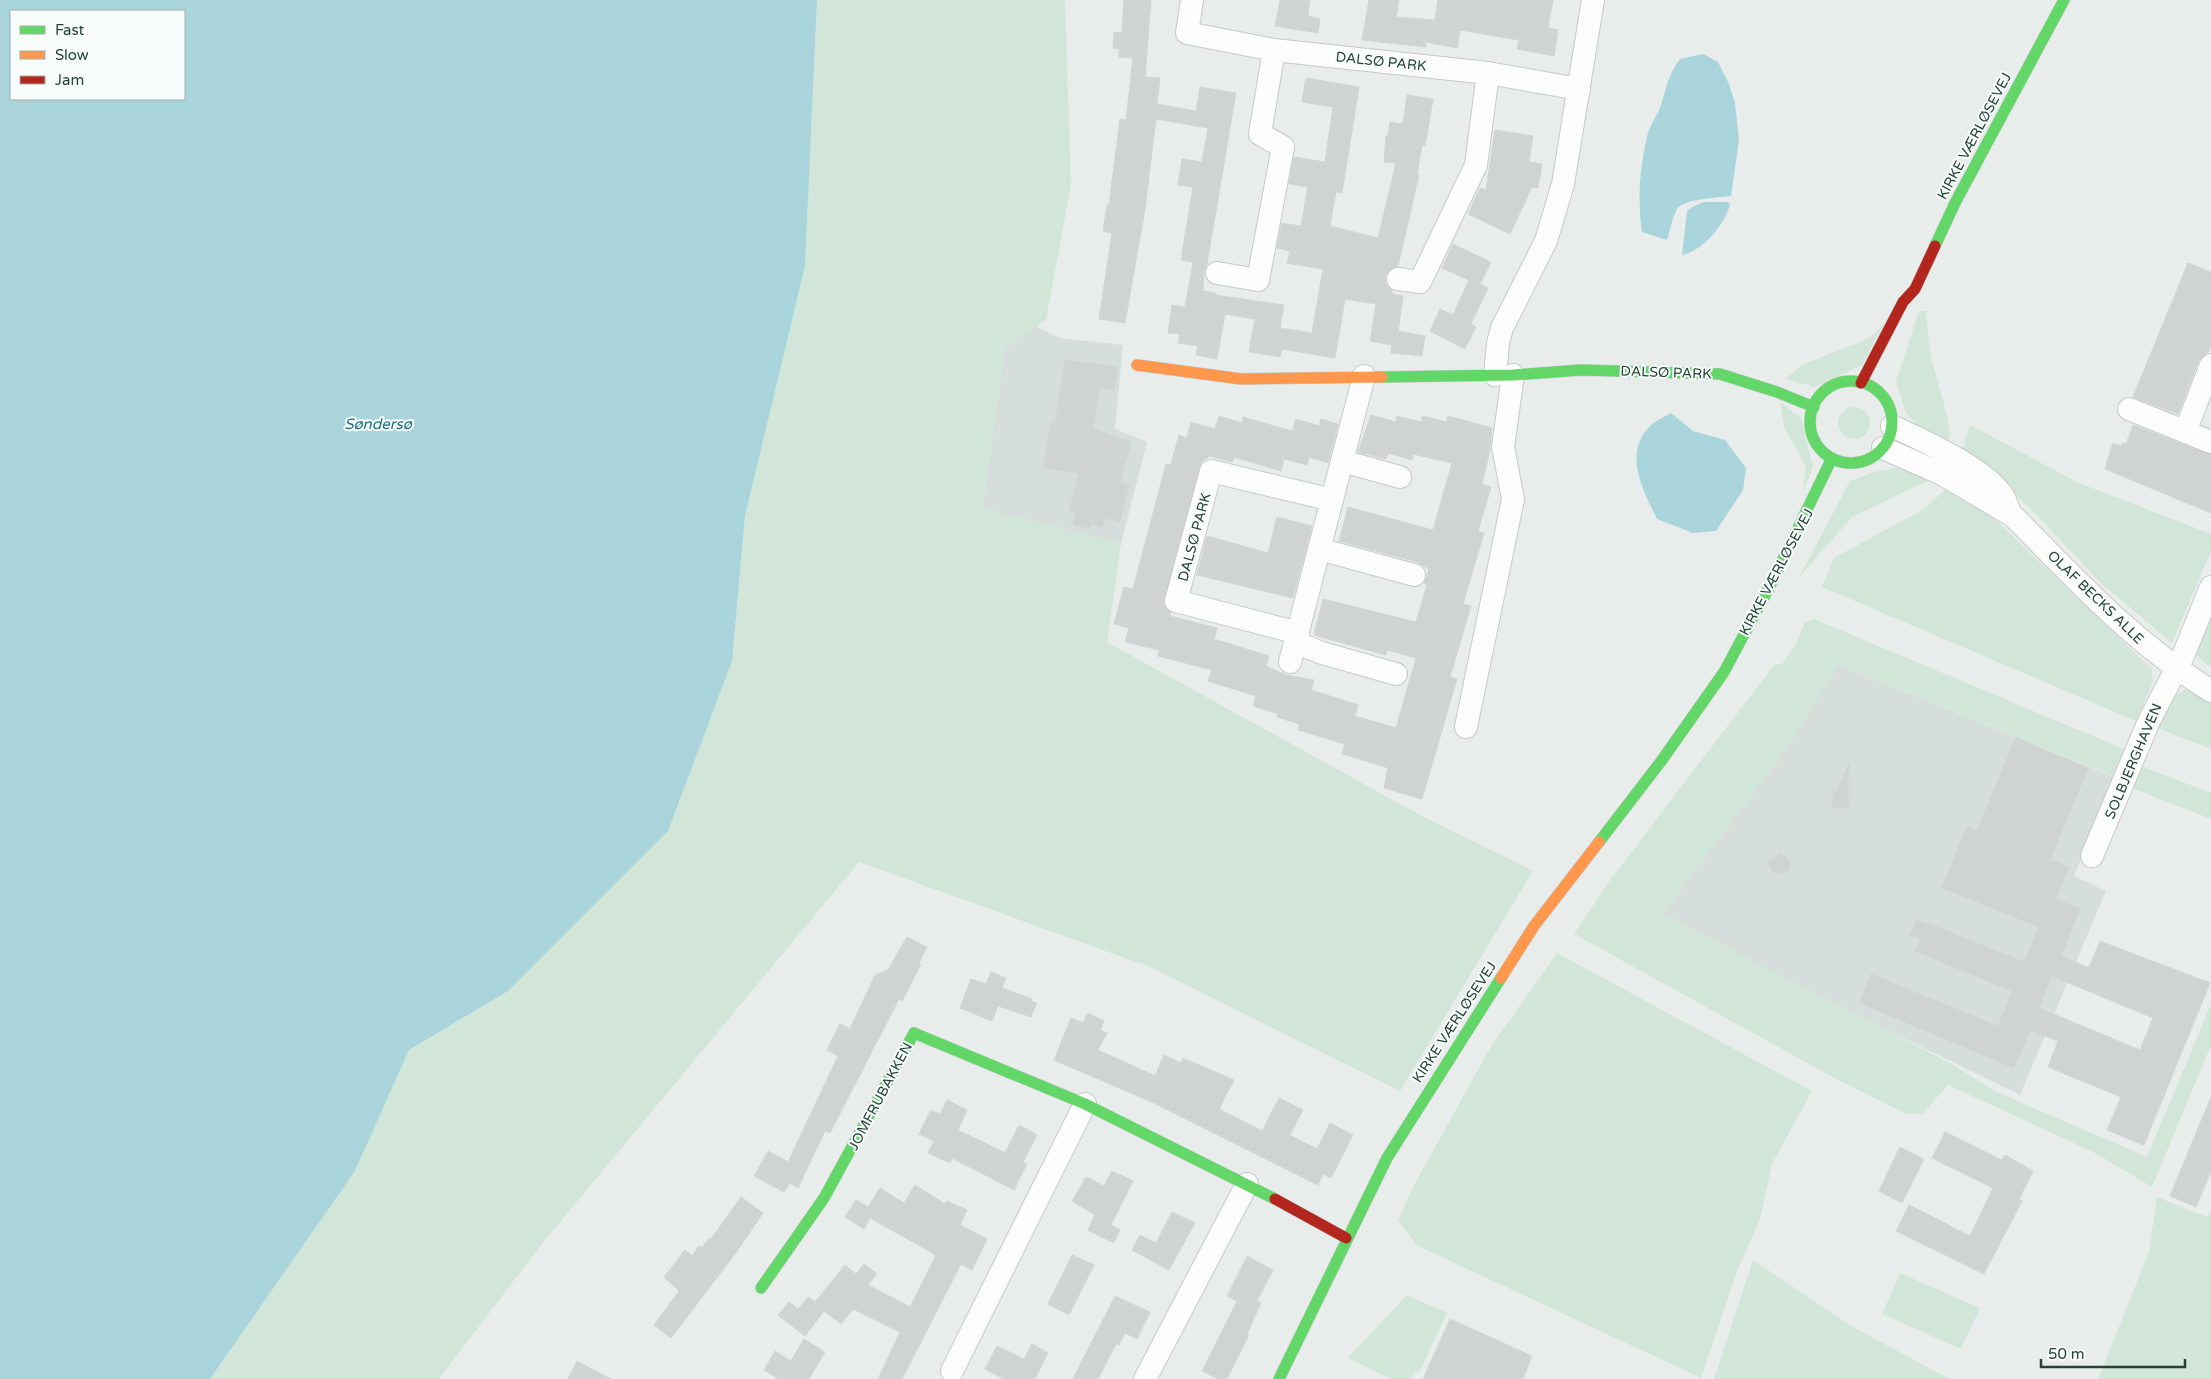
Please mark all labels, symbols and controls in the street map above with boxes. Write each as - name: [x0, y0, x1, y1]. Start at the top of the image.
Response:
- legend: [10, 10, 185, 100]
- text: Fast: [55, 21, 85, 39]
- text: Slow: [55, 46, 89, 64]
- street label: DALSØ PARK: [1335, 48, 1427, 75]
- street label: KIRKE VÆRLØSEVEJ: [1934, 70, 2015, 202]
- text: Jam: [55, 71, 84, 89]
- street label: DALSØ PARK: [1620, 362, 1712, 383]
- water label: Søndersø: [344, 415, 413, 433]
- street label: DALSØ PARK: [1174, 491, 1214, 583]
- street label: KIRKE VÆRLØSEVEJ: [1736, 506, 1817, 638]
- street label: OLAF BECKS ALLE: [2044, 547, 2147, 648]
- street label: SOLBJERGHAVEN: [2101, 701, 2166, 822]
- street label: KIRKE VÆRLØSEVEJ: [1409, 959, 1500, 1086]
- street label: JOMFRUBAKKEN: [845, 1039, 916, 1153]
- scale bar: [2041, 1336, 2185, 1368]
- text: 50 m: [2048, 1345, 2085, 1363]

